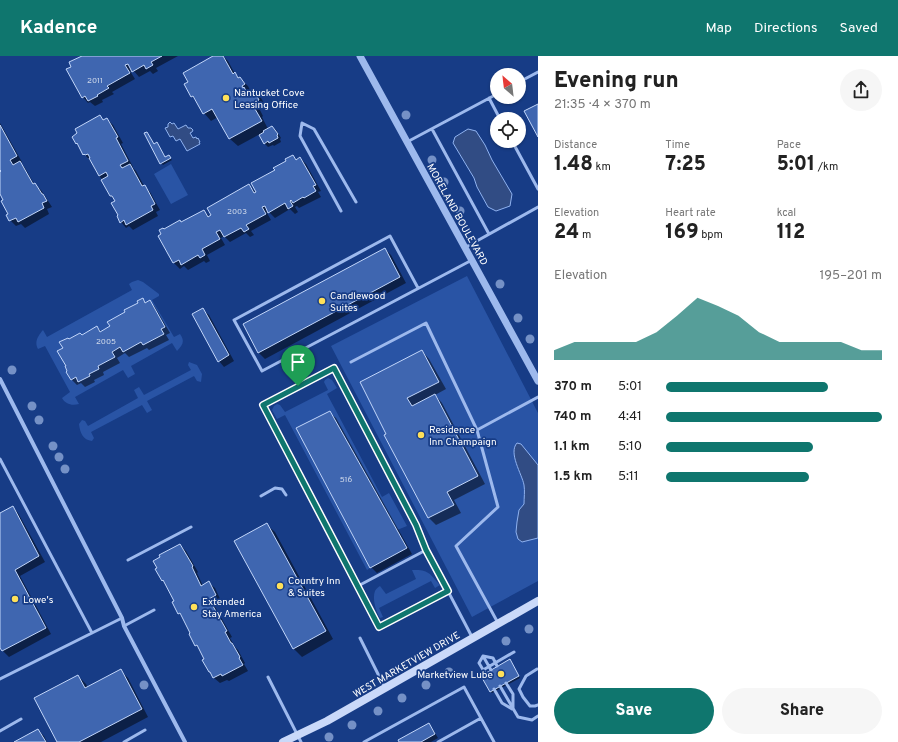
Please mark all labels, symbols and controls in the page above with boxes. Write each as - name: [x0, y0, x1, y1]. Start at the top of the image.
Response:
- text: Kadence: [20, 16, 97, 40]
- text: Map: [706, 20, 732, 37]
- text: Directions: [754, 20, 818, 37]
- text: Saved: [840, 20, 878, 37]
- north arrow: [490, 68, 526, 104]
- map controls: [490, 68, 526, 148]
- text: Evening run: [554, 68, 679, 95]
- button: share: [840, 69, 882, 111]
- house number: 2011: [87, 76, 103, 86]
- place label: Nantucket Cove Leasing Office: [234, 87, 305, 112]
- marker: Nantucket Cove Leasing Office: [221, 93, 231, 103]
- text: 21:35 · 4 × 370 m: [554, 97, 651, 113]
- button: locate: [490, 112, 526, 148]
- text: Distance: [554, 138, 597, 152]
- text: Time: [665, 138, 690, 152]
- text: Pace: [777, 138, 801, 152]
- text: 1.48: [554, 152, 593, 178]
- text: 7:25: [665, 152, 706, 178]
- text: 5:01: [777, 152, 815, 178]
- text: km: [593, 160, 611, 174]
- text: /km: [815, 160, 838, 174]
- street label: MORELAND BOULEVARD: [423, 162, 490, 268]
- text: Elevation: [554, 206, 599, 220]
- text: Heart rate: [665, 206, 716, 220]
- text: kcal: [777, 206, 796, 220]
- house number: 2003: [227, 207, 247, 217]
- text: 24: [554, 220, 579, 246]
- text: 169: [665, 220, 699, 246]
- text: 112: [777, 220, 805, 246]
- text: m: [579, 228, 591, 242]
- text: bpm: [699, 228, 723, 242]
- text: Elevation: [554, 268, 607, 284]
- text: 195–201 m: [819, 268, 882, 284]
- place label: Candlewood Suites: [330, 290, 385, 315]
- marker: Candlewood Suites: [317, 296, 327, 306]
- house number: 2005: [96, 337, 116, 347]
- pin: [281, 345, 315, 386]
- icon: arrive: [287, 351, 309, 373]
- text: 370 m: [554, 379, 592, 395]
- text: 5:01: [618, 379, 642, 395]
- text: 740 m: [554, 409, 591, 425]
- text: 4:41: [618, 409, 642, 425]
- place label: Residence Inn Champaign: [429, 424, 497, 449]
- marker: Residence Inn Champaign: [416, 430, 426, 440]
- text: 1.1 km: [554, 439, 590, 455]
- text: 5:10: [618, 439, 642, 455]
- text: 1.5 km: [554, 469, 592, 485]
- text: 5:11: [618, 469, 639, 485]
- house number: 516: [340, 475, 353, 485]
- place label: Country Inn & Suites: [288, 575, 341, 600]
- marker: Country Inn & Suites: [275, 581, 285, 591]
- marker: Lowe's: [10, 594, 20, 604]
- place label: Lowe's: [23, 594, 54, 607]
- place label: Extended Stay America: [202, 596, 261, 621]
- marker: Extended Stay America: [189, 602, 199, 612]
- street label: WEST MARKETVIEW DRIVE: [351, 629, 463, 701]
- place label: Marketview Lube: [417, 669, 493, 682]
- marker: Marketview Lube: [496, 669, 506, 679]
- button: Save: [554, 688, 714, 734]
- button: Share: [722, 688, 882, 734]

